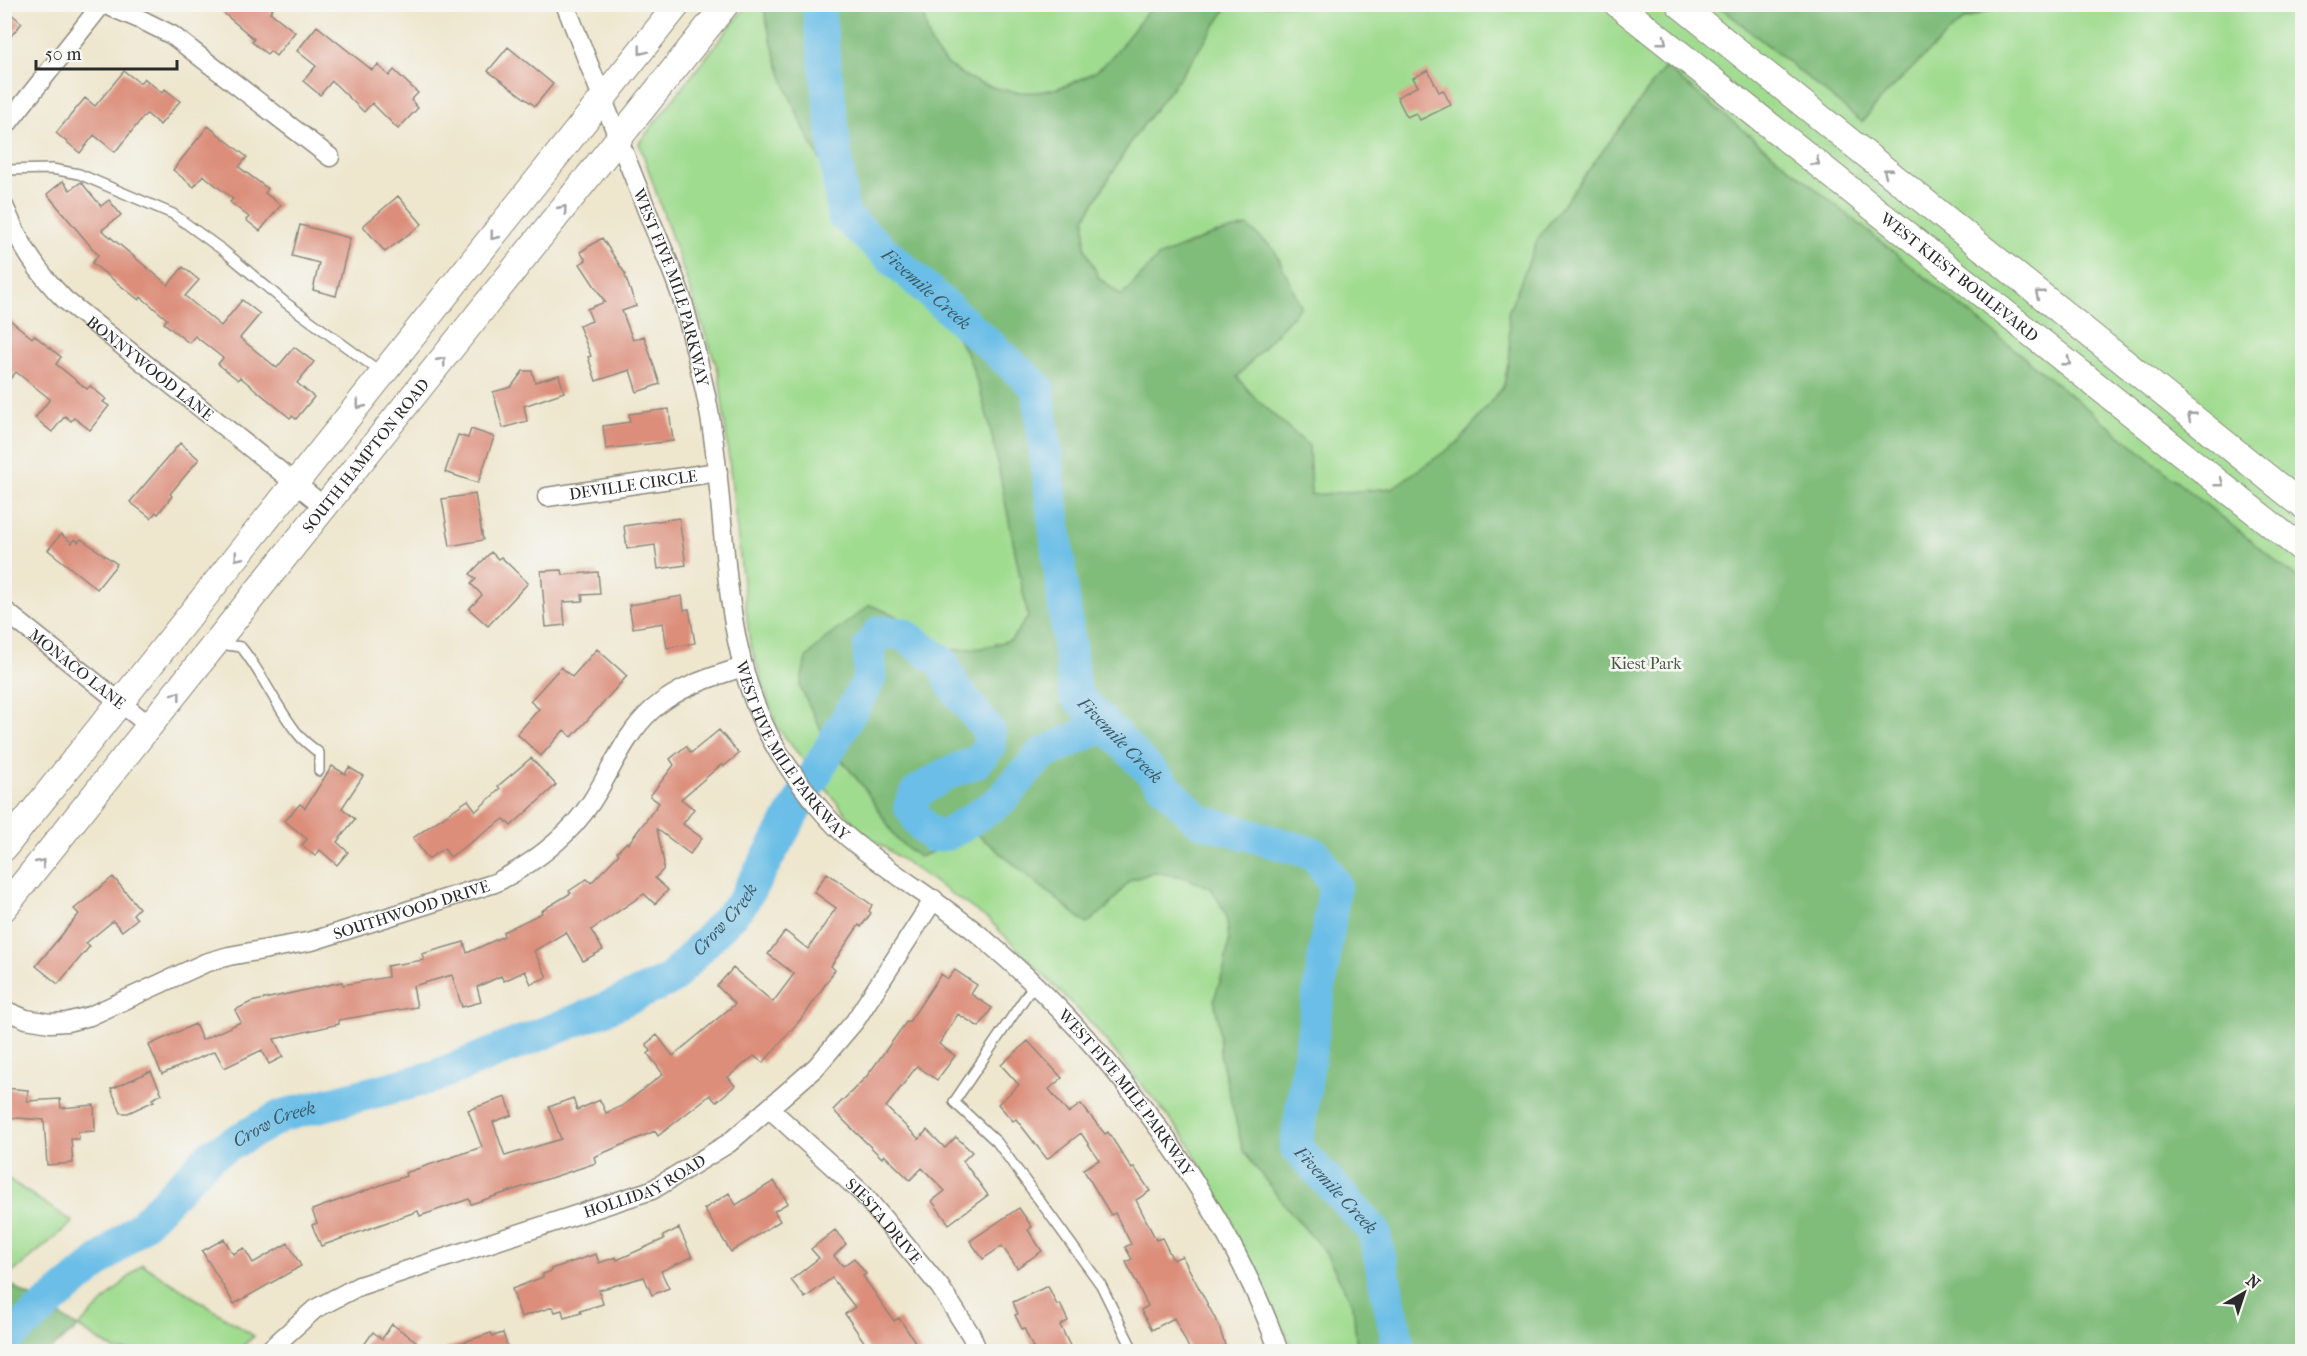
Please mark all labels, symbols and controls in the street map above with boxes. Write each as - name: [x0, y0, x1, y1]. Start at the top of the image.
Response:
- scale bar: [36, 33, 177, 71]
- one-way arrow: [1656, 33, 1667, 44]
- text: 50 m: [45, 44, 82, 65]
- one-way arrow: [638, 44, 649, 55]
- one-way arrow: [1809, 155, 1820, 166]
- one-way arrow: [1883, 168, 1894, 179]
- street label: WEST FIVE MILE PARKWAY: [629, 185, 713, 389]
- one-way arrow: [556, 204, 567, 215]
- street label: WEST KIEST BOULEVARD: [1876, 207, 2043, 345]
- one-way arrow: [491, 230, 502, 241]
- water label: Fivemile Creek: [877, 243, 975, 334]
- one-way arrow: [2035, 290, 2046, 301]
- street label: BONNYWOOD LANE: [83, 312, 218, 424]
- one-way arrow: [2060, 355, 2071, 366]
- one-way arrow: [434, 357, 445, 368]
- street label: SOUTH HAMPTON ROAD: [298, 374, 433, 537]
- one-way arrow: [356, 398, 367, 409]
- one-way arrow: [2187, 412, 2198, 423]
- street label: DEVILLE CIRCLE: [568, 466, 699, 503]
- one-way arrow: [2213, 476, 2224, 487]
- one-way arrow: [234, 550, 245, 561]
- street label: MONACO LANE: [26, 624, 130, 713]
- park label: Kiest Park: [1610, 654, 1682, 673]
- street label: WEST FIVE MILE PARKWAY: [732, 658, 854, 845]
- one-way arrow: [169, 690, 180, 701]
- water label: Fivemile Creek: [1073, 692, 1167, 788]
- one-way arrow: [34, 859, 45, 870]
- street label: SOUTHWOOD DRIVE: [331, 876, 492, 943]
- water label: Crow Creek: [688, 880, 762, 960]
- street label: WEST FIVE MILE PARKWAY: [1054, 1004, 1199, 1181]
- water label: Crow Creek: [229, 1097, 318, 1151]
- water label: Fivemile Creek: [1289, 1141, 1382, 1238]
- street label: HOLLIDAY ROAD: [581, 1150, 709, 1221]
- street label: SIESTA DRIVE: [842, 1174, 926, 1268]
- north arrow: [2214, 1263, 2274, 1323]
- text: N: [2242, 1271, 2264, 1293]

